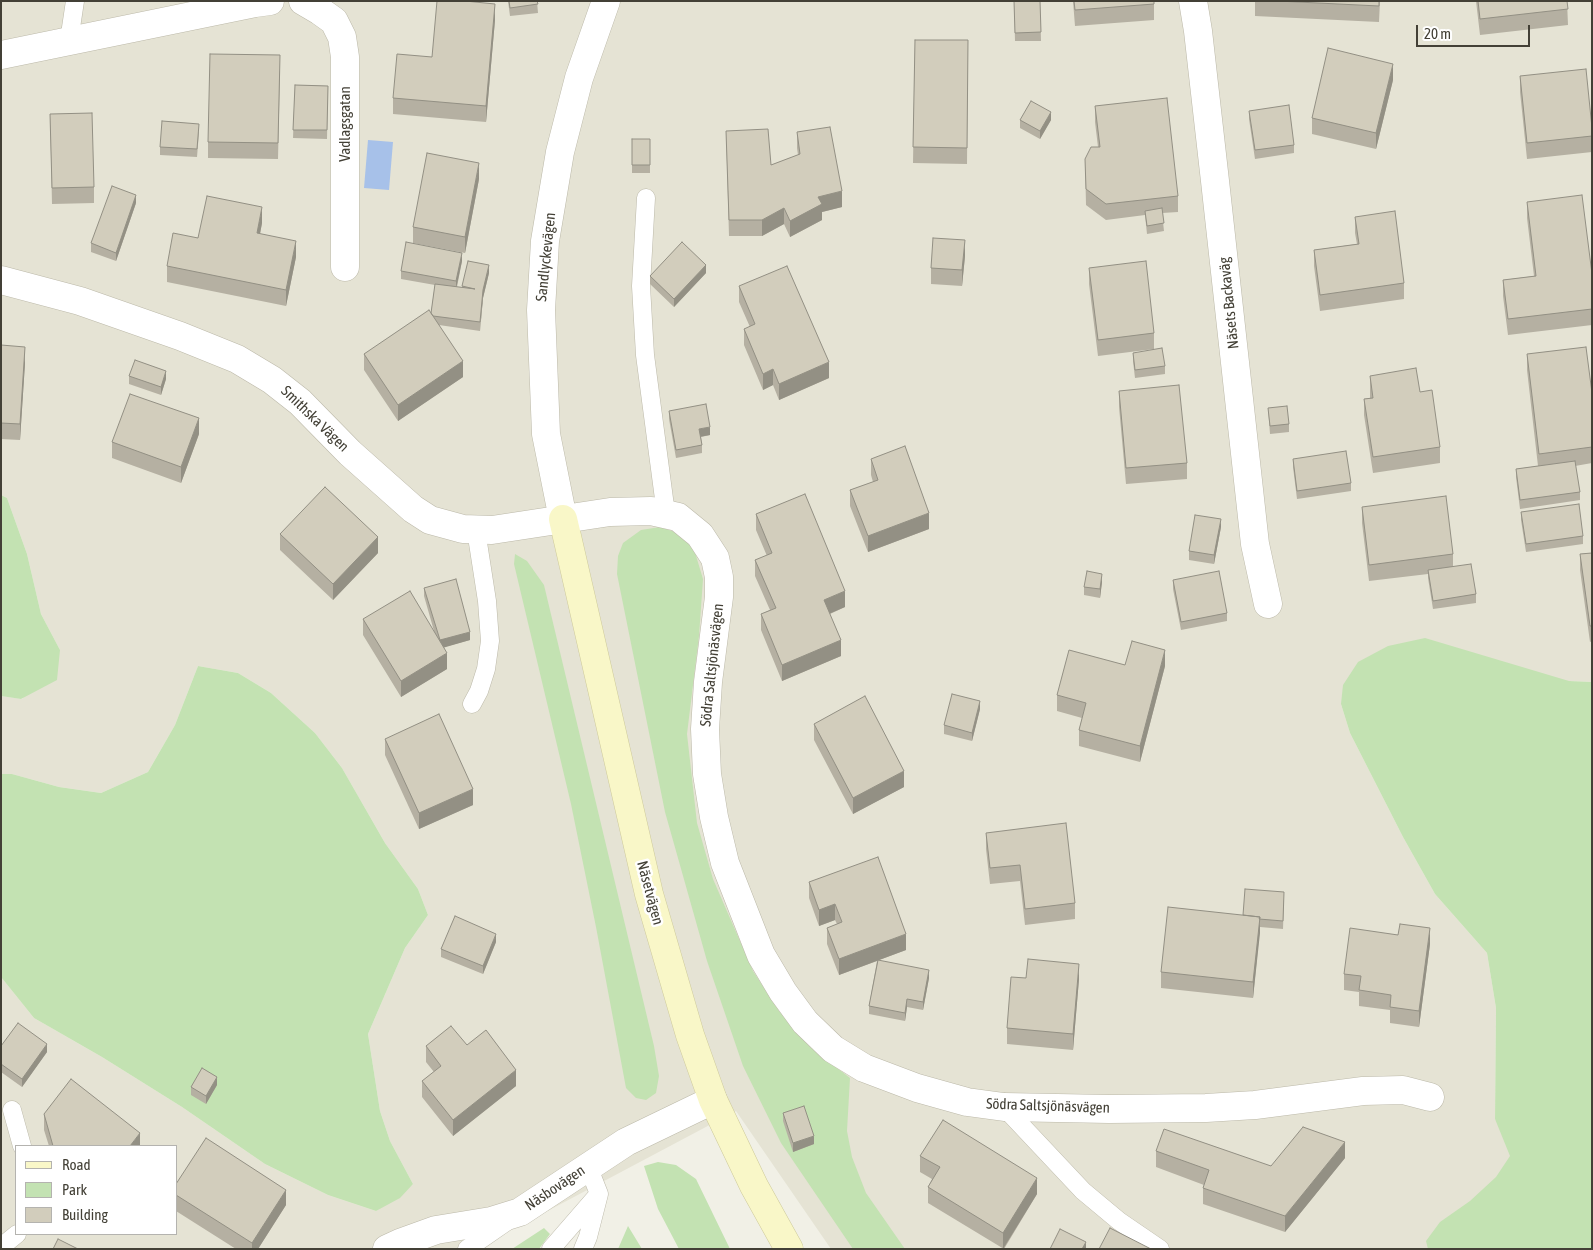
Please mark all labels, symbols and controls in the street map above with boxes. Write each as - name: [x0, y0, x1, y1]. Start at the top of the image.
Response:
- scale bar: [1418, 15, 1532, 47]
- text: 20 m: [1424, 25, 1451, 42]
- street label: Vadlagsgatan: [336, 86, 354, 162]
- street label: Sandlyckevägen: [532, 212, 560, 302]
- street label: Näsets Backaväg: [1215, 256, 1243, 350]
- street label: Smithska Vägen: [277, 382, 353, 456]
- street label: Södra Saltsjönäsvägen: [697, 603, 727, 727]
- street label: Näsetvägen: [633, 859, 667, 927]
- street label: Södra Saltsjönäsvägen: [986, 1095, 1110, 1117]
- legend: [15, 1145, 178, 1235]
- text: Road: [62, 1156, 91, 1173]
- street label: Näsbovägen: [522, 1161, 588, 1215]
- text: Park: [62, 1181, 87, 1198]
- text: Building: [62, 1206, 108, 1223]

